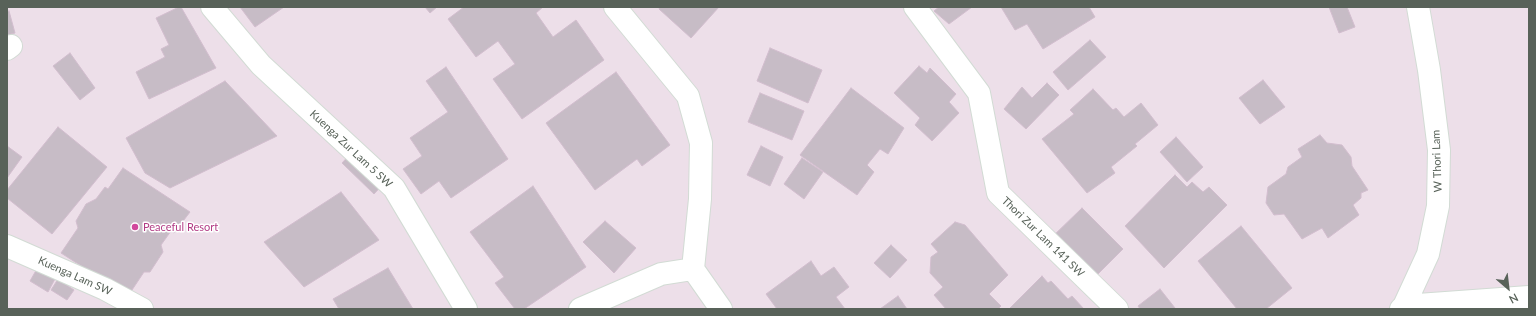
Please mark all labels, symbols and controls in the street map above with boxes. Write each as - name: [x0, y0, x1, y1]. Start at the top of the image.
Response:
- street label: Kuenga Zur Lam 5 SW: [307, 107, 395, 191]
- street label: W Thori Lam: [1429, 129, 1445, 193]
- street label: Thori Zur Lam 141 SW: [999, 194, 1087, 280]
- place label: Peaceful Resort: [143, 220, 218, 234]
- marker: Peaceful Resort: [130, 222, 140, 232]
- street label: Kuenga Lam SW: [36, 254, 114, 298]
- north arrow: [1488, 268, 1528, 308]
- text: N: [1507, 291, 1521, 307]

